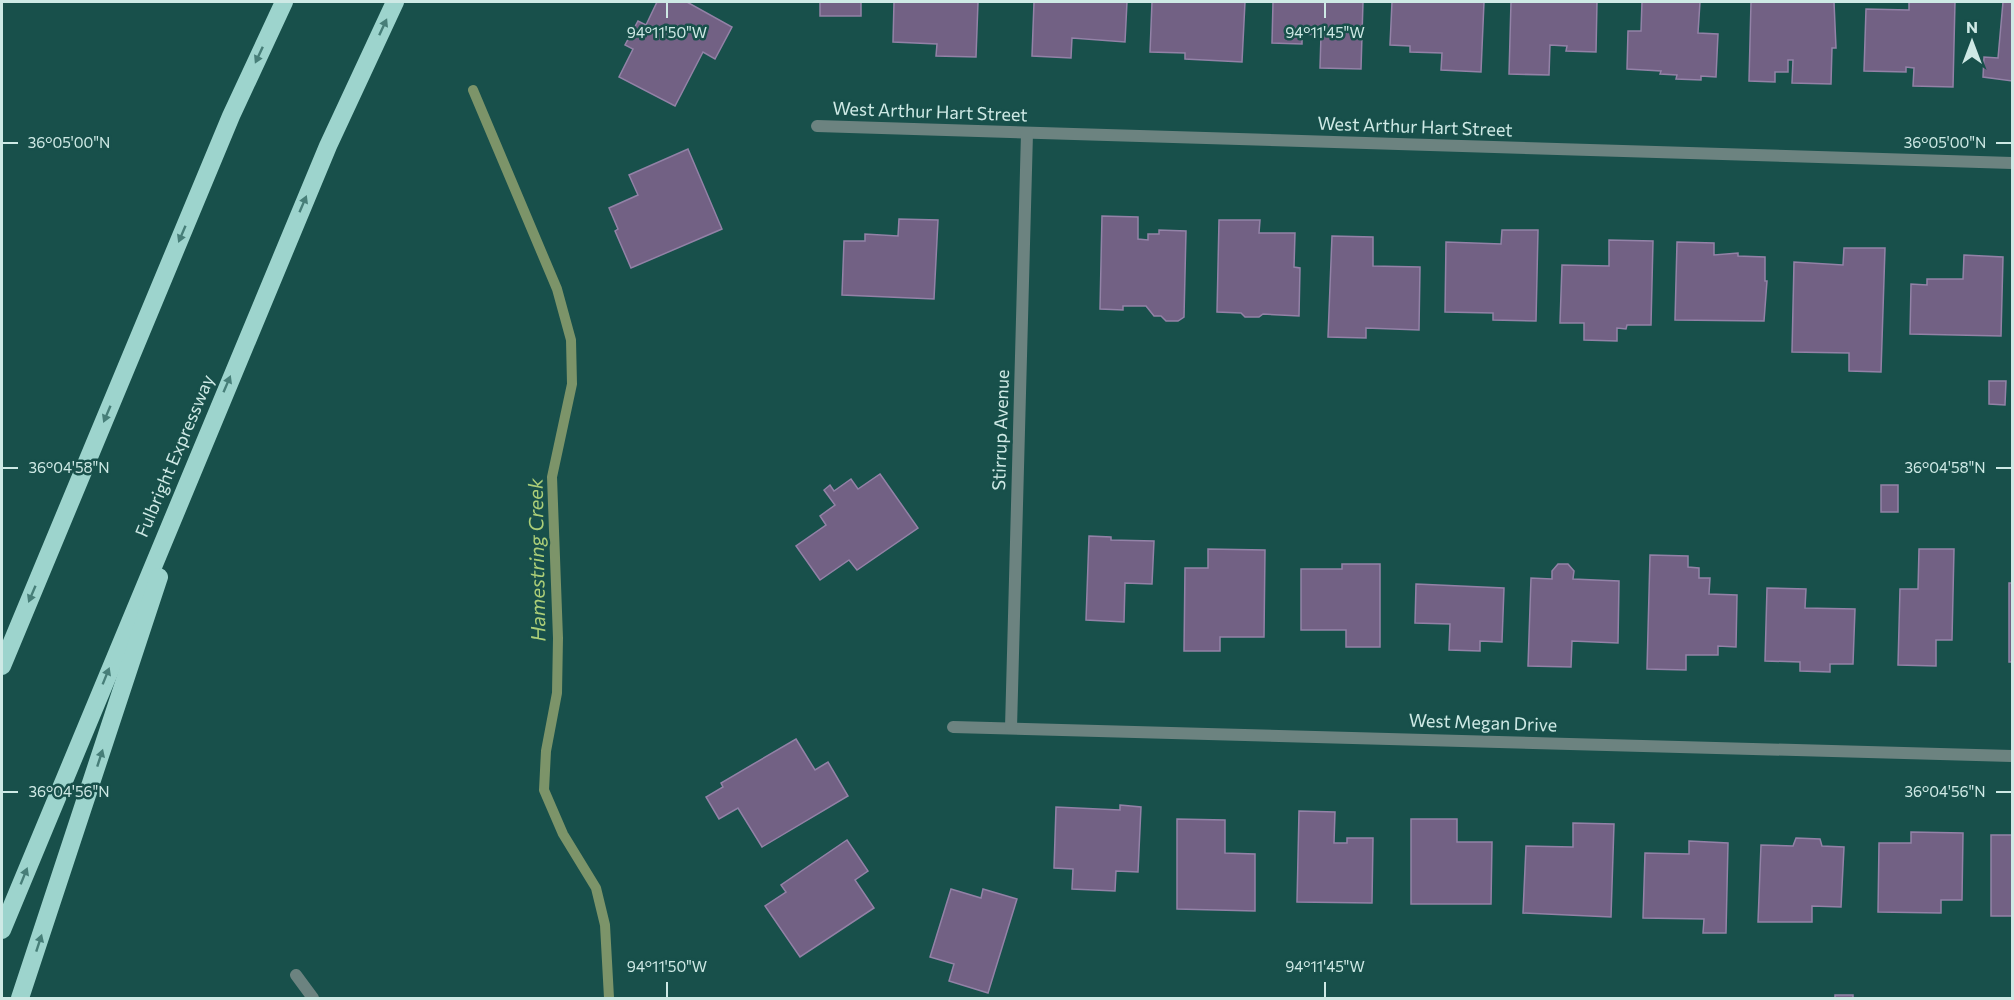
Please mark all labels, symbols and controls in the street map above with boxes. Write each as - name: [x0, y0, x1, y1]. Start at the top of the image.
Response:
- north arrow: [1942, 12, 2002, 72]
- text: N: [1966, 17, 1978, 36]
- one-way arrow: [379, 18, 388, 35]
- text: 94°11'50"W: [627, 23, 707, 41]
- text: 94°11'45"W: [1285, 23, 1365, 41]
- one-way arrow: [255, 46, 264, 63]
- street label: West Arthur Hart Street: [832, 97, 1028, 125]
- street label: West Arthur Hart Street: [1317, 112, 1513, 140]
- text: 36°05'00"N: [28, 133, 110, 151]
- text: 36°05'00"N: [1904, 133, 1986, 151]
- one-way arrow: [298, 195, 308, 213]
- one-way arrow: [177, 225, 187, 243]
- street label: Stirrup Avenue: [987, 369, 1013, 491]
- street label: Fulbright Expressway: [130, 371, 218, 540]
- one-way arrow: [223, 376, 232, 393]
- one-way arrow: [102, 405, 112, 423]
- text: 36°04'58"N: [28, 458, 110, 476]
- text: 36°04'58"N: [1904, 458, 1986, 476]
- water label: Hamestring Creek: [523, 477, 549, 642]
- one-way arrow: [27, 585, 37, 603]
- one-way arrow: [101, 667, 111, 685]
- street label: West Megan Drive: [1408, 708, 1558, 736]
- one-way arrow: [95, 749, 105, 767]
- text: 36°04'56"N: [28, 782, 110, 800]
- text: 36°04'56"N: [1904, 782, 1986, 800]
- one-way arrow: [20, 867, 29, 885]
- one-way arrow: [34, 934, 44, 952]
- text: 94°11'50"W: [627, 957, 707, 975]
- text: 94°11'45"W: [1285, 957, 1365, 975]

